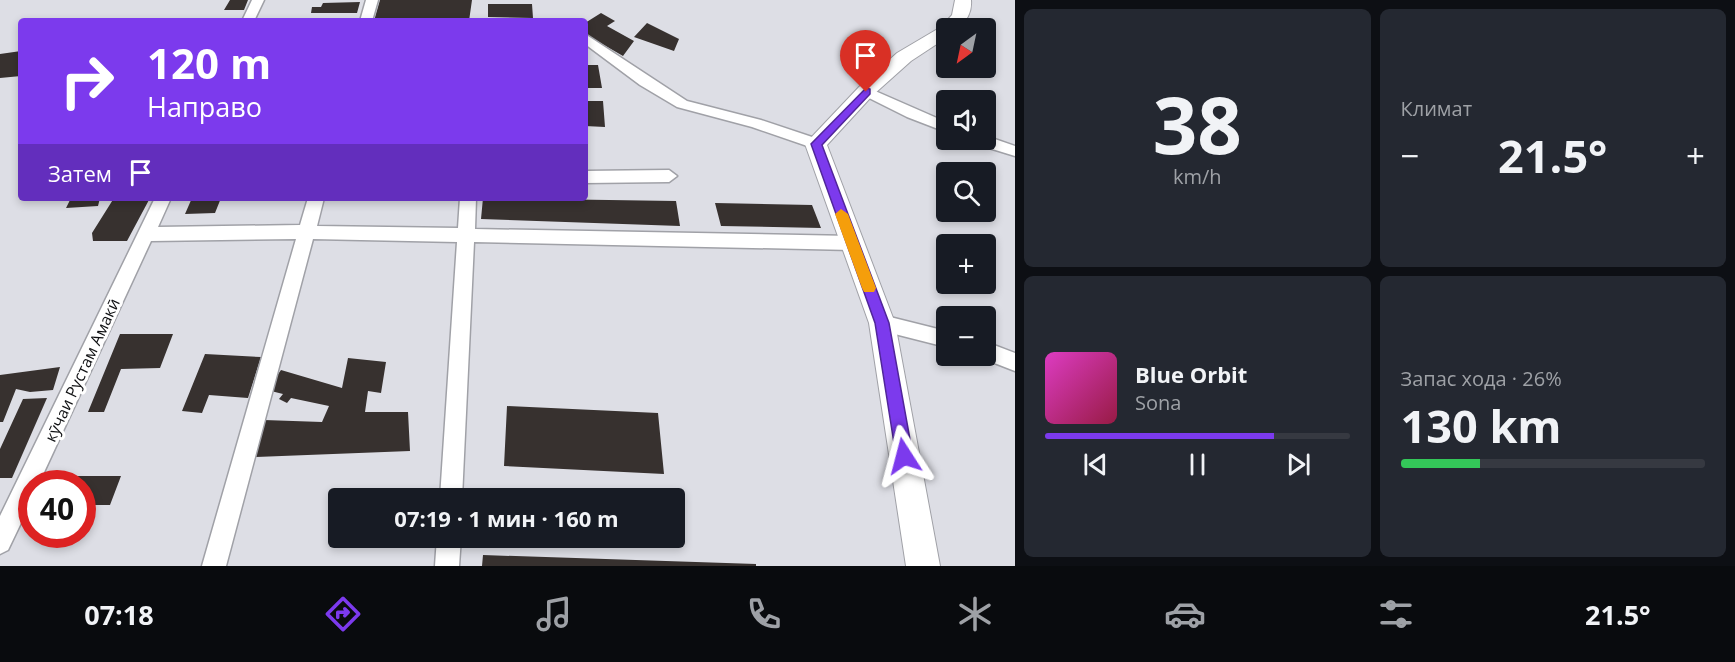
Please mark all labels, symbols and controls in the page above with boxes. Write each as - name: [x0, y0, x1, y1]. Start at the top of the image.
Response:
- north arrow: [936, 18, 996, 78]
- map controls: [936, 18, 996, 366]
- pin: [840, 30, 891, 92]
- text: 120 m: [147, 34, 271, 91]
- icon: arrive: [849, 39, 882, 72]
- icon: right: [48, 42, 126, 120]
- text: 38: [1153, 71, 1242, 177]
- text: Направо: [147, 88, 262, 125]
- button: sound: [936, 90, 996, 150]
- text: Климат: [1401, 95, 1472, 122]
- text: 21.5°: [1498, 125, 1607, 186]
- text: −: [1401, 133, 1419, 178]
- text: +: [1686, 133, 1705, 178]
- icon: arrive: [124, 156, 157, 189]
- text: Затем: [48, 158, 112, 188]
- button: search: [936, 162, 996, 222]
- text: km/h: [1173, 163, 1222, 190]
- button: +: [936, 234, 996, 294]
- street label: кӯчаи Рустам Амакӣ: [39, 295, 125, 445]
- button: −: [936, 306, 996, 366]
- text: Blue Orbit: [1135, 359, 1247, 389]
- text: Запас хода · 26%: [1401, 365, 1562, 392]
- text: Sona: [1135, 389, 1181, 416]
- text: 130 km: [1401, 395, 1561, 456]
- position arrow: [872, 424, 936, 488]
- icon: previous: [1079, 448, 1112, 481]
- icon: pause: [1181, 448, 1214, 481]
- icon: next: [1282, 448, 1315, 481]
- speed limit sign: 40: [18, 470, 96, 548]
- text: 07:19 · 1 мин · 160 m: [394, 503, 619, 533]
- icon: directions: [322, 593, 364, 635]
- icon: music: [533, 593, 575, 635]
- icon: phone: [743, 593, 785, 635]
- icon: climate: [954, 593, 996, 635]
- icon: car: [1164, 593, 1206, 635]
- icon: filters: [1375, 593, 1417, 635]
- text: 07:18: [84, 596, 154, 633]
- text: 21.5°: [1585, 596, 1651, 633]

